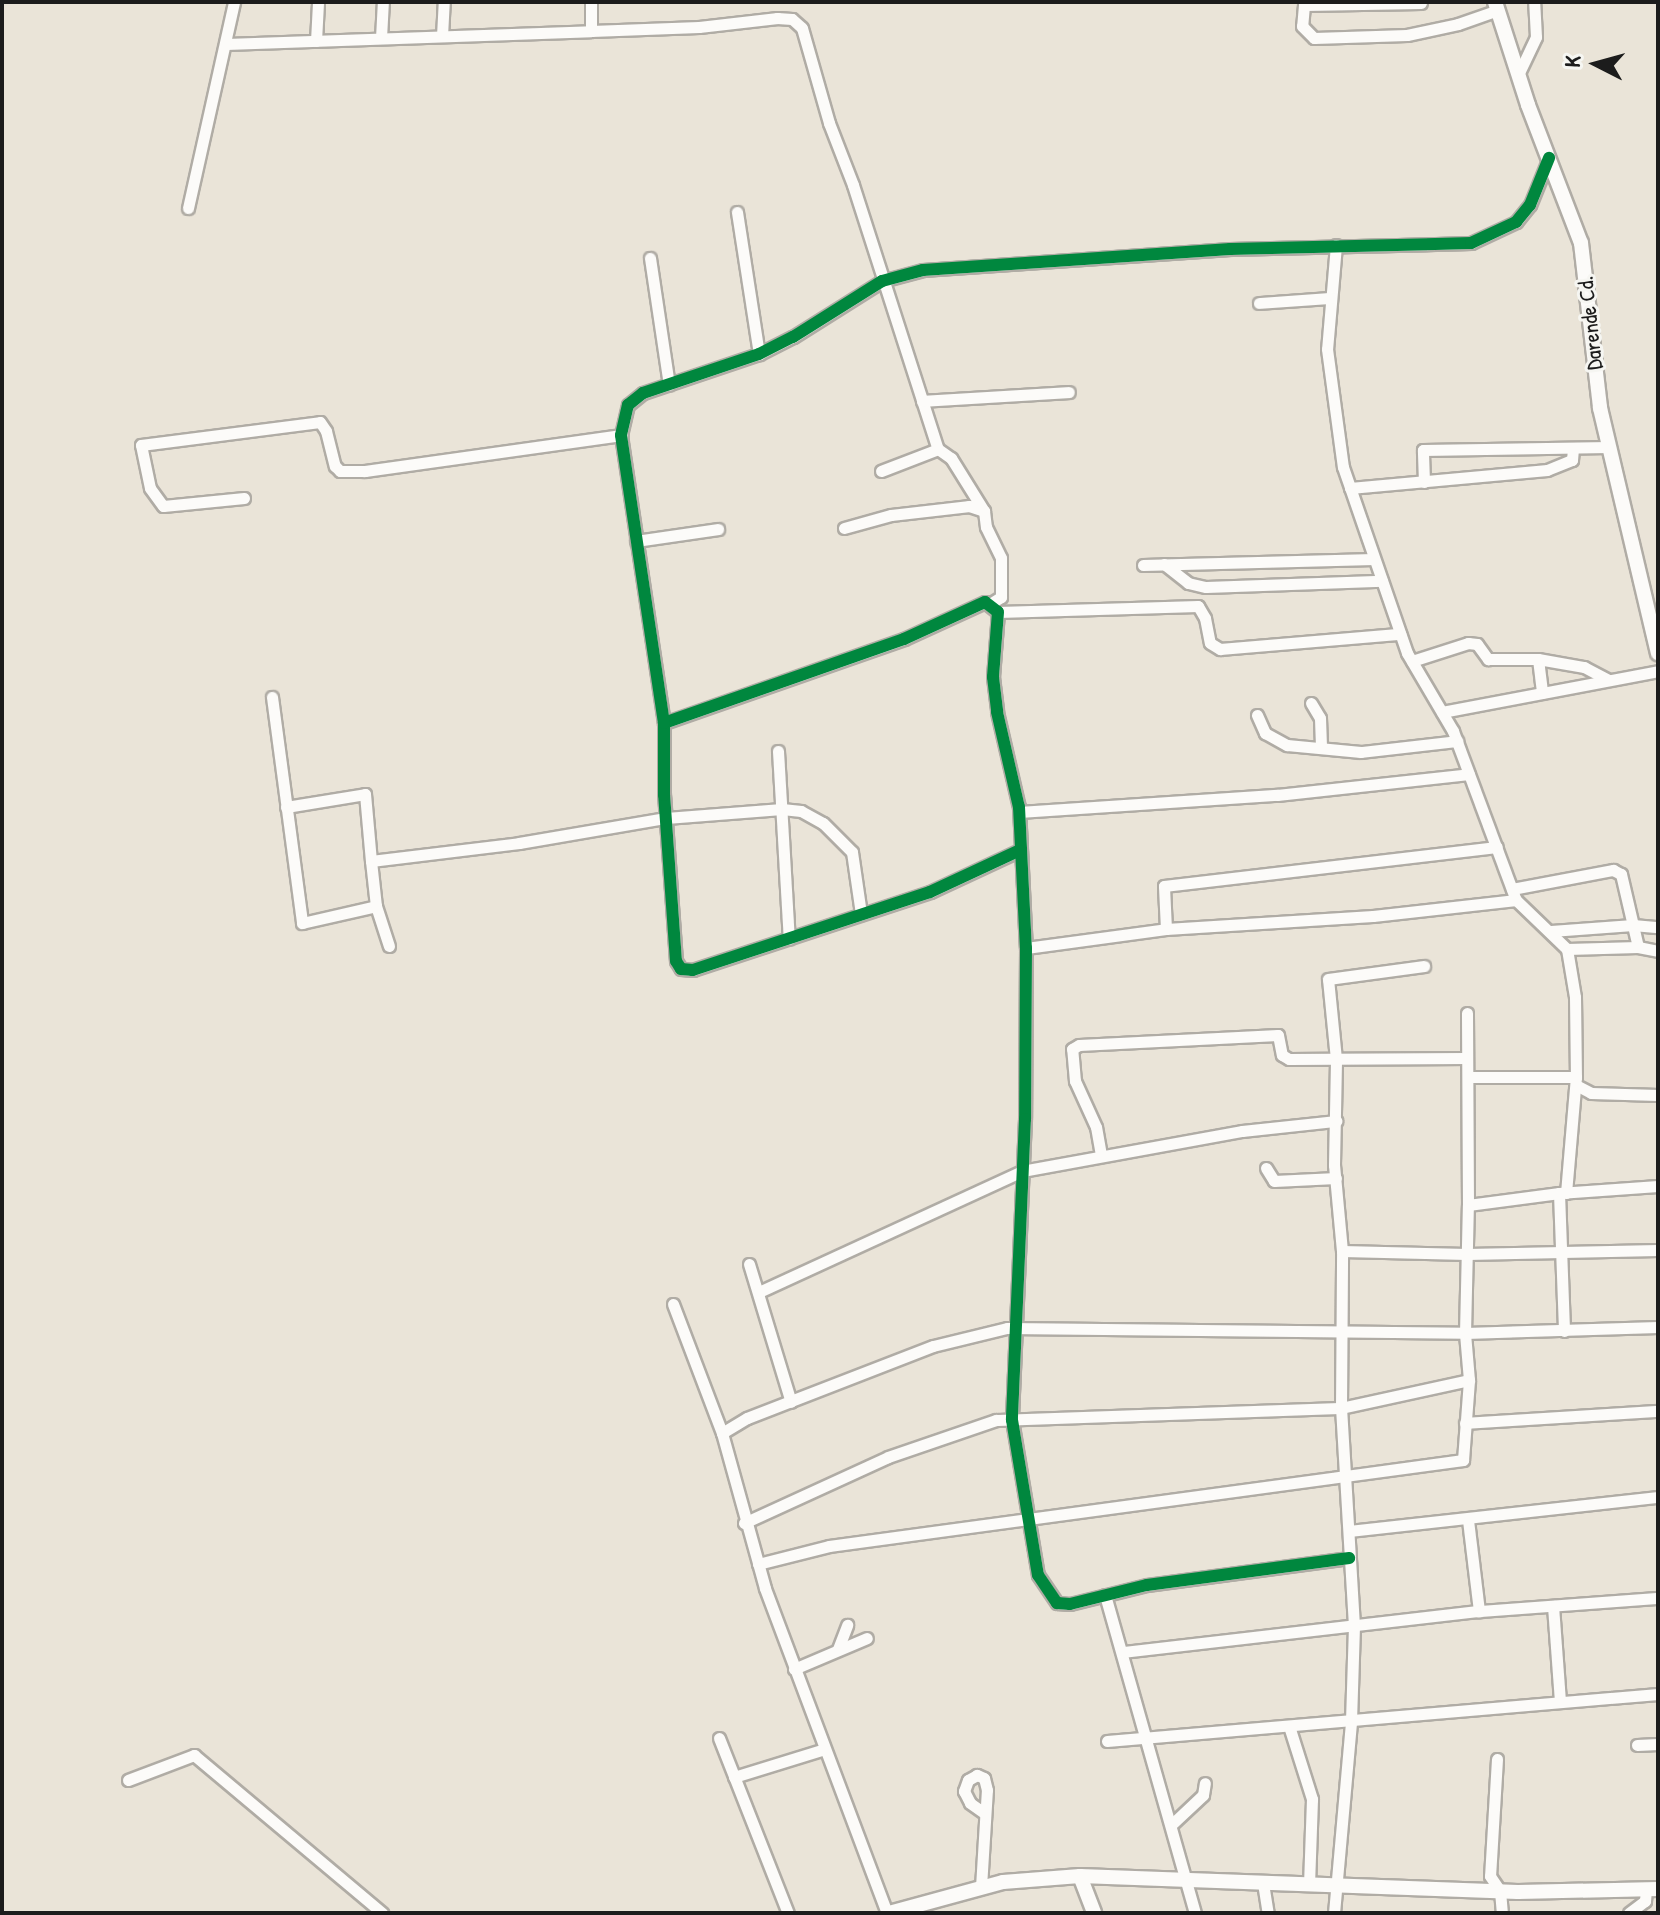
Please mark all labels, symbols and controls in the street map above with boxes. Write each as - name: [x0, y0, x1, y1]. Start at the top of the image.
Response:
- north arrow: [1556, 24, 1636, 104]
- text: K: [1557, 54, 1588, 69]
- street label: Darende Cd.: [1572, 275, 1608, 371]

